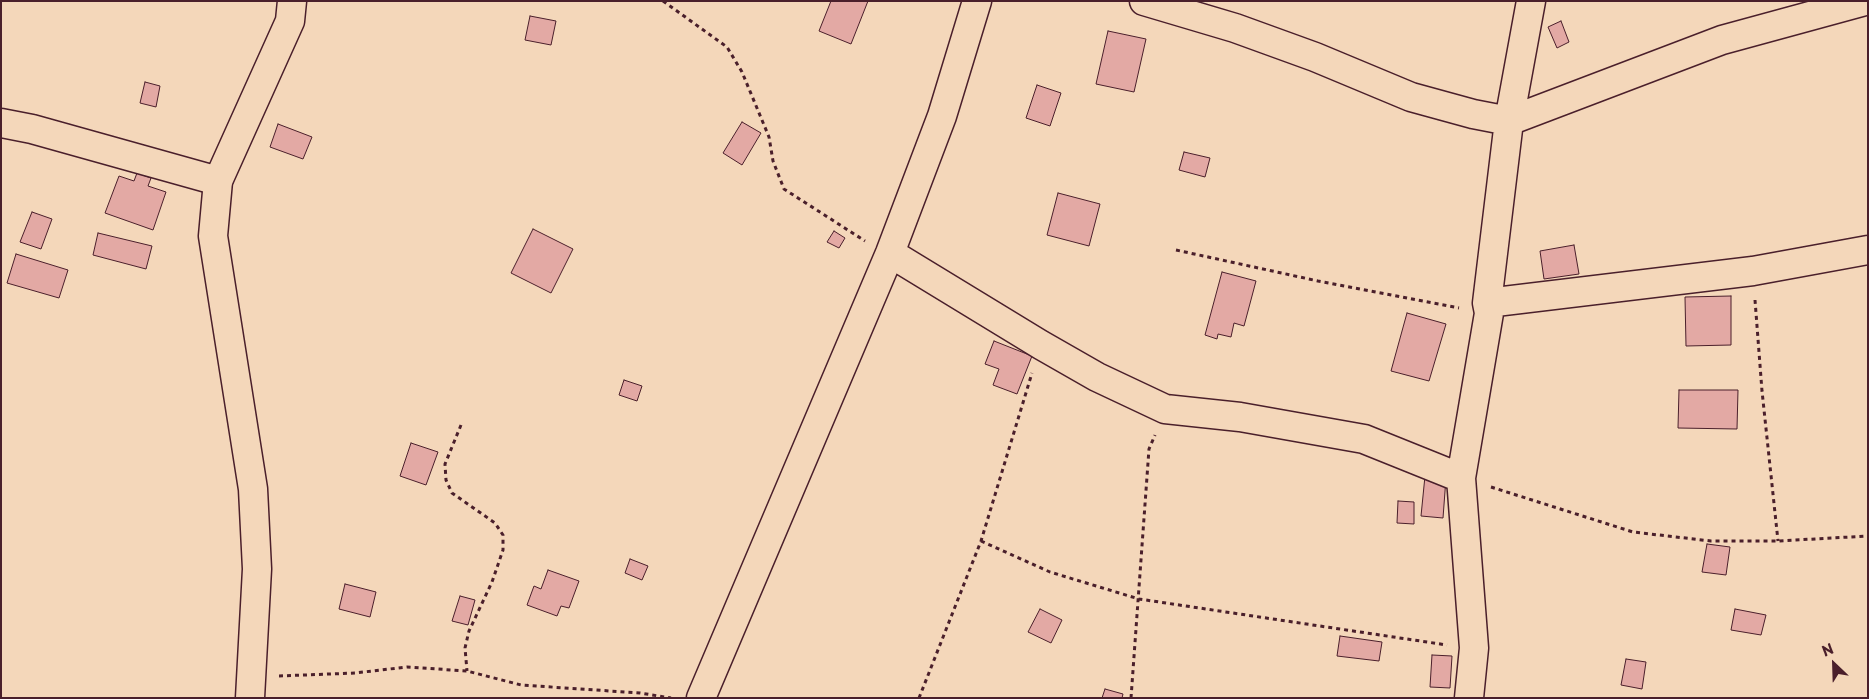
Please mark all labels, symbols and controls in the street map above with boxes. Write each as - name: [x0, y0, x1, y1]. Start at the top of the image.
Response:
- text: N: [1818, 638, 1837, 662]
- north arrow: [1809, 639, 1859, 689]

